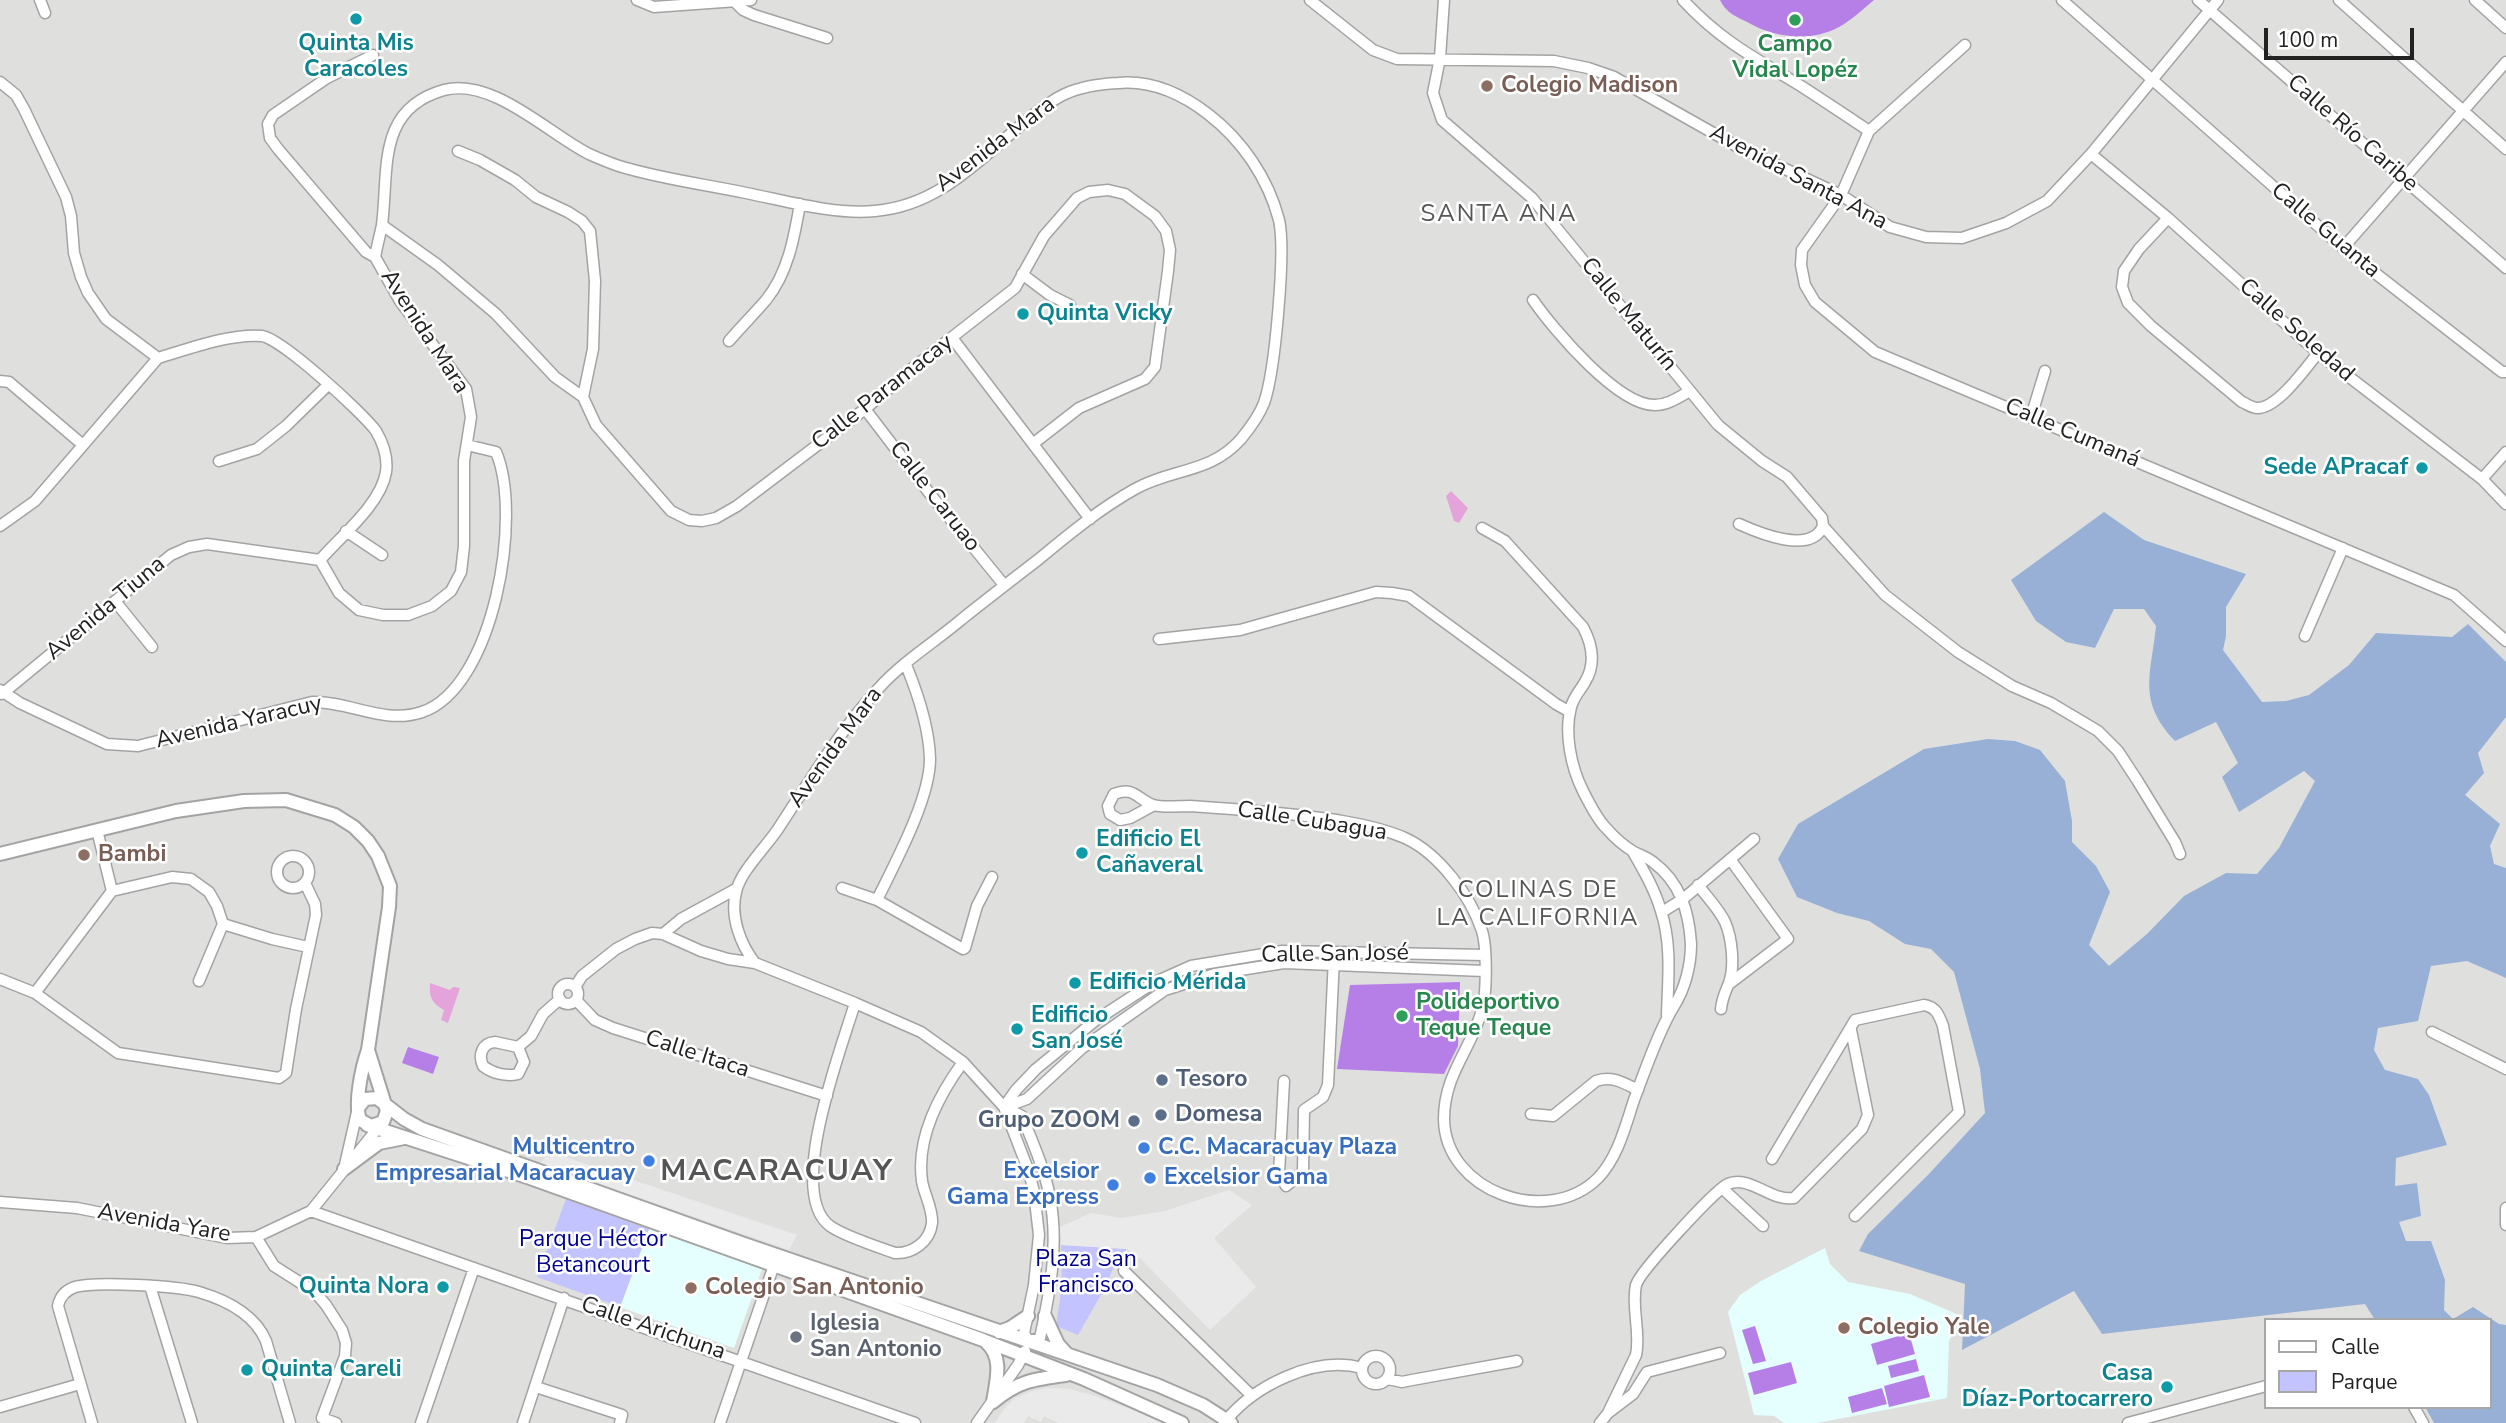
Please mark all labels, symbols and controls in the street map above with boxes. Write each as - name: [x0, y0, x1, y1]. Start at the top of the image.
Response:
- marker: Quinta Mis Caracoles: [348, 11, 364, 27]
- marker: Campo Vidal Lopéz: [1787, 12, 1803, 28]
- scale bar: [2268, 14, 2418, 58]
- text: 100 m: [2277, 26, 2338, 54]
- place label: Quinta Mis Caracoles: [298, 30, 414, 84]
- place label: Campo Vidal Lopéz: [1732, 31, 1858, 85]
- street label: Calle Río Caribe: [2281, 70, 2423, 198]
- place label: Colegio Madison: [1501, 72, 1678, 100]
- marker: Colegio Madison: [1479, 78, 1495, 94]
- street label: Avenida Mara: [931, 91, 1061, 199]
- street label: Avenida Santa Ana: [1704, 119, 1892, 237]
- street label: Calle Guanta: [2265, 177, 2385, 285]
- district label: SANTA ANA: [1422, 201, 1576, 229]
- street label: Calle Maturín: [1574, 253, 1682, 377]
- street label: Avenida Mara: [374, 265, 474, 399]
- street label: Calle Soledad: [2233, 273, 2359, 389]
- place label: Quinta Vicky: [1037, 300, 1172, 328]
- marker: Quinta Vicky: [1015, 306, 1031, 322]
- street label: Calle Paramacay: [807, 329, 959, 457]
- street label: Calle Cumaná: [2000, 393, 2144, 475]
- street label: Calle Caruao: [882, 436, 986, 558]
- place label: Sede APracaf: [2263, 454, 2408, 482]
- marker: Sede APracaf: [2414, 460, 2430, 476]
- street label: Avenida Tiuna: [41, 551, 171, 667]
- street label: Avenida Mara: [783, 682, 889, 814]
- street label: Avenida Yaracuy: [153, 690, 325, 756]
- street label: Calle Cubagua: [1235, 797, 1389, 847]
- place label: Edificio El Cañaveral: [1096, 826, 1203, 880]
- place label: Bambi: [98, 841, 166, 869]
- marker: Edificio El Cañaveral: [1074, 845, 1090, 861]
- marker: Bambi: [76, 847, 92, 863]
- district label: COLINAS DE LA CALIFORNIA: [1438, 877, 1638, 933]
- street label: Calle San José: [1261, 940, 1409, 970]
- place label: Edificio Mérida: [1089, 969, 1246, 997]
- marker: Edificio Mérida: [1067, 975, 1083, 991]
- place label: Polideportivo Teque Teque: [1416, 989, 1560, 1043]
- place label: Edificio San José: [1031, 1002, 1123, 1056]
- marker: Polideportivo Teque Teque: [1394, 1008, 1410, 1024]
- marker: Edificio San José: [1009, 1021, 1025, 1037]
- street label: Calle Itaca: [641, 1025, 753, 1085]
- place label: Tesoro: [1176, 1066, 1248, 1094]
- marker: Tesoro: [1154, 1072, 1170, 1088]
- place label: Domesa: [1175, 1101, 1262, 1129]
- place label: Grupo ZOOM: [978, 1107, 1120, 1135]
- marker: Domesa: [1153, 1107, 1169, 1123]
- marker: Grupo ZOOM: [1126, 1113, 1142, 1129]
- place label: Multicentro Empresarial Macaracuay: [375, 1134, 635, 1188]
- place label: C.C. Macaracuay Plaza: [1158, 1134, 1397, 1162]
- marker: C.C. Macaracuay Plaza: [1136, 1140, 1152, 1156]
- marker: Multicentro Empresarial Macaracuay: [641, 1153, 657, 1169]
- district label: MACARACUAY: [662, 1155, 892, 1191]
- place label: Excelsior Gama Express: [947, 1158, 1099, 1212]
- place label: Excelsior Gama: [1164, 1164, 1328, 1192]
- marker: Excelsior Gama: [1142, 1170, 1158, 1186]
- marker: Excelsior Gama Express: [1105, 1177, 1121, 1193]
- street label: Avenida Yare: [95, 1199, 233, 1249]
- park label: Parque Héctor Betancourt: [519, 1226, 667, 1280]
- park label: Plaza San Francisco: [1035, 1246, 1137, 1300]
- place label: Quinta Nora: [299, 1273, 429, 1301]
- place label: Colegio San Antonio: [705, 1274, 924, 1302]
- marker: Quinta Nora: [435, 1279, 451, 1295]
- marker: Colegio San Antonio: [683, 1280, 699, 1296]
- street label: Calle Arichuna: [577, 1291, 729, 1367]
- place label: Iglesia San Antonio: [810, 1310, 942, 1364]
- place label: Colegio Yale: [1858, 1314, 1990, 1342]
- legend: [2264, 1318, 2492, 1409]
- marker: Colegio Yale: [1836, 1320, 1852, 1336]
- marker: Iglesia San Antonio: [788, 1329, 804, 1345]
- text: Calle: [2331, 1333, 2379, 1361]
- place label: Quinta Careli: [261, 1356, 402, 1384]
- place label: Casa Díaz-Portocarrero: [1962, 1360, 2153, 1414]
- marker: Quinta Careli: [239, 1362, 255, 1378]
- text: Parque: [2331, 1368, 2398, 1396]
- marker: Casa Díaz-Portocarrero: [2159, 1379, 2175, 1395]

